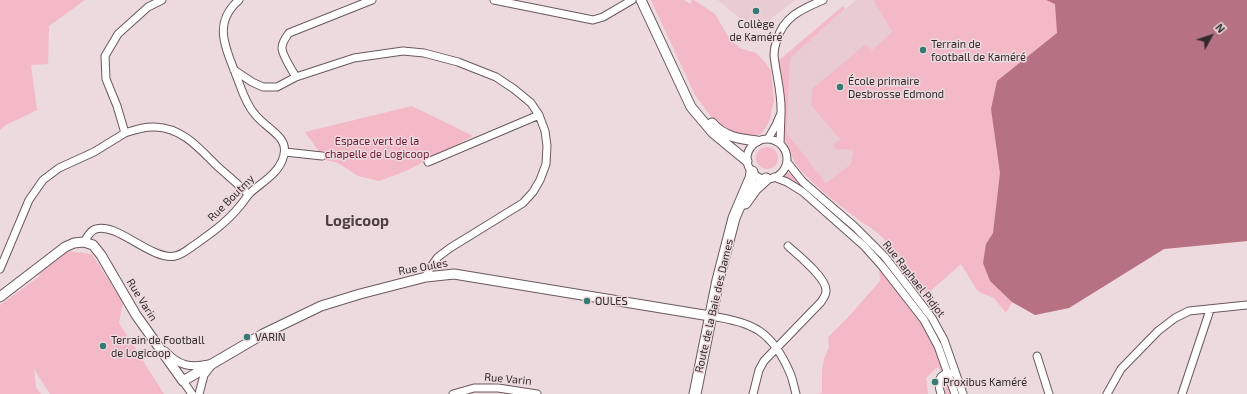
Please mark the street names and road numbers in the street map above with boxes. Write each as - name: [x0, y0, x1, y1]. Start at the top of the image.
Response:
- street label: Rue Boutmy: [205, 172, 257, 224]
- street label: Route de la Baie des Dames: [692, 238, 736, 374]
- street label: Rue Raphael Pidjot: [880, 238, 948, 320]
- street label: Rue Oules: [397, 256, 449, 278]
- street label: Rue Varin: [124, 276, 160, 324]
- street label: Rue Varin: [484, 370, 532, 388]

